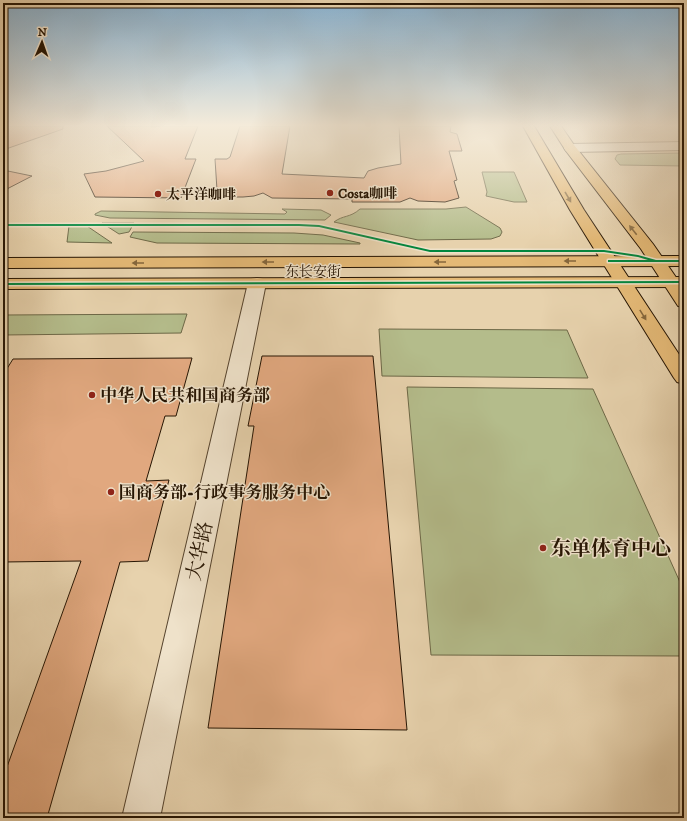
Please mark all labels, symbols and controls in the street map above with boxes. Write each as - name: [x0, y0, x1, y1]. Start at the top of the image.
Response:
- north arrow: [22, 22, 62, 62]
- text: N: [38, 26, 47, 40]
- place label: Costa咖啡: [338, 185, 397, 203]
- place label: 太平洋咖啡: [166, 186, 236, 204]
- marker: Costa咖啡: [325, 188, 335, 198]
- marker: 太平洋咖啡: [153, 189, 163, 199]
- one-way arrow: [565, 191, 572, 202]
- one-way arrow: [629, 224, 638, 235]
- one-way arrow: [563, 258, 576, 264]
- one-way arrow: [262, 259, 274, 266]
- one-way arrow: [433, 259, 446, 265]
- one-way arrow: [131, 260, 144, 266]
- street label: 东长安街: [285, 263, 341, 281]
- one-way arrow: [640, 309, 647, 320]
- place label: 中华人民共和国商务部: [100, 385, 270, 407]
- marker: 中华人民共和国商务部: [87, 390, 97, 400]
- place label: 国商务部-行政事务服务中心: [119, 482, 330, 504]
- marker: 国商务部-行政事务服务中心: [106, 487, 116, 497]
- street label: 大华路: [182, 519, 219, 583]
- place label: 东单体育中心: [551, 537, 671, 562]
- marker: 东单体育中心: [538, 543, 548, 553]

